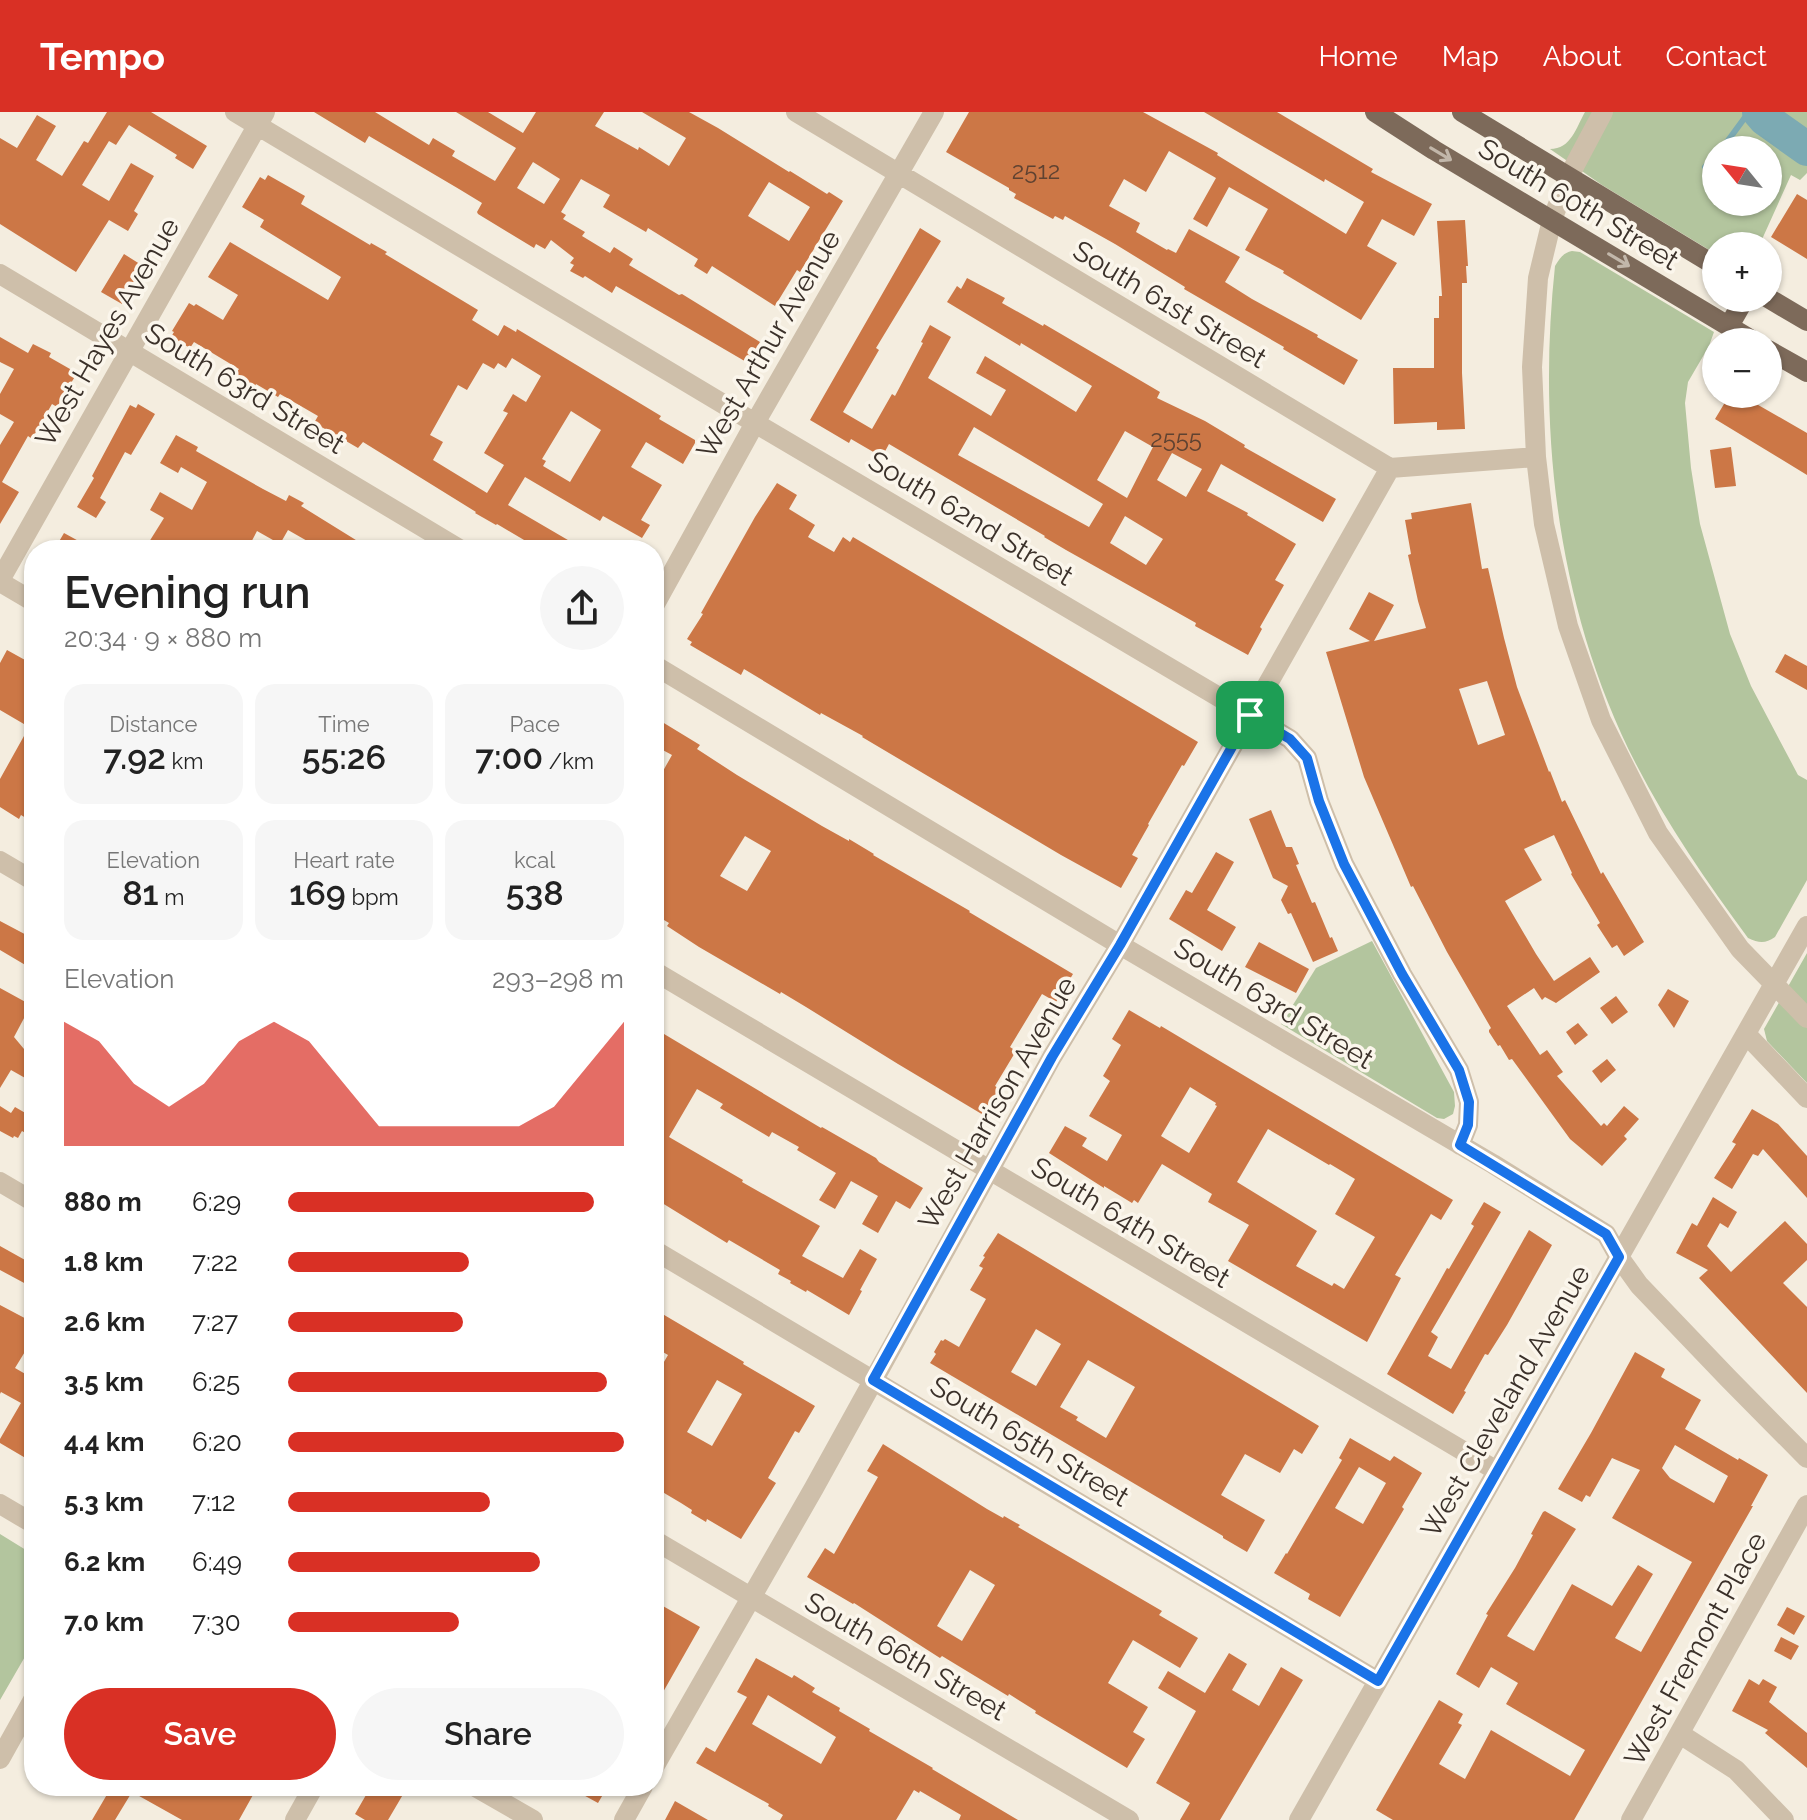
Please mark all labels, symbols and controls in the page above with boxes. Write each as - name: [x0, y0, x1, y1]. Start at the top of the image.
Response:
- text: Tempo: [40, 34, 165, 79]
- text: Home: [1318, 40, 1398, 73]
- text: Map: [1442, 40, 1499, 73]
- text: About: [1543, 40, 1622, 73]
- text: Contact: [1666, 40, 1767, 73]
- street label: South 60th Street: [1473, 132, 1685, 278]
- north arrow: [1702, 136, 1782, 216]
- map controls: [1702, 136, 1782, 408]
- one-way arrow: [1429, 146, 1452, 162]
- house number: 2512: [1012, 156, 1060, 185]
- street label: West Hayes Avenue: [29, 212, 186, 452]
- street label: West Arthur Avenue: [690, 224, 847, 464]
- button: +: [1702, 232, 1782, 312]
- street label: South 61st Street: [1067, 234, 1273, 375]
- one-way arrow: [1607, 252, 1630, 268]
- street label: South 63rd Street: [139, 316, 351, 461]
- button: −: [1702, 328, 1782, 408]
- house number: 2555: [1150, 424, 1202, 453]
- street label: South 62nd Street: [862, 444, 1080, 593]
- button: share: [540, 566, 624, 650]
- text: Evening run: [64, 567, 311, 618]
- text: 20:34 · 9 × 880 m: [64, 623, 262, 653]
- pin: [1216, 681, 1284, 749]
- icon: arrive: [1228, 693, 1272, 737]
- text: Distance: [109, 711, 197, 737]
- text: Time: [318, 711, 370, 737]
- text: Pace: [509, 711, 560, 737]
- text: 7.92: [103, 737, 166, 777]
- text: 55:26: [302, 737, 386, 777]
- text: 7:00: [475, 737, 543, 777]
- text: km: [166, 748, 203, 774]
- text: /km: [543, 748, 594, 774]
- text: Elevation: [107, 847, 200, 873]
- text: Heart rate: [293, 847, 395, 873]
- text: kcal: [514, 847, 555, 873]
- text: 81: [122, 873, 159, 913]
- text: 169: [289, 873, 346, 913]
- text: 538: [506, 873, 564, 913]
- text: m: [159, 884, 184, 910]
- text: bpm: [346, 884, 399, 910]
- street label: South 63rd Street: [1168, 931, 1380, 1076]
- text: Elevation: [64, 964, 174, 994]
- text: 293–298 m: [492, 964, 624, 994]
- street label: West Harrison Avenue: [912, 971, 1083, 1236]
- street label: South 64th Street: [1025, 1150, 1237, 1295]
- text: 880 m: [64, 1187, 142, 1217]
- text: 6:29: [192, 1187, 241, 1217]
- text: 1.8 km: [64, 1247, 143, 1277]
- text: 7:22: [192, 1247, 238, 1277]
- street label: West Cleveland Avenue: [1414, 1259, 1597, 1543]
- text: 2.6 km: [64, 1307, 145, 1337]
- text: 7:27: [192, 1307, 238, 1337]
- text: 3.5 km: [64, 1367, 144, 1397]
- text: 6:25: [192, 1367, 240, 1397]
- street label: South 65th Street: [924, 1369, 1136, 1514]
- text: 4.4 km: [64, 1427, 145, 1457]
- text: 6:20: [192, 1427, 242, 1457]
- text: 5.3 km: [64, 1487, 144, 1517]
- text: 7:12: [192, 1487, 235, 1517]
- street label: West Fremont Place: [1617, 1527, 1773, 1772]
- text: 6.2 km: [64, 1547, 145, 1577]
- text: 6:49: [192, 1547, 242, 1577]
- street label: South 66th Street: [799, 1585, 1013, 1728]
- text: 7.0 km: [64, 1607, 144, 1637]
- text: 7:30: [192, 1607, 241, 1637]
- button: Save: [64, 1688, 336, 1780]
- button: Share: [352, 1688, 624, 1780]

